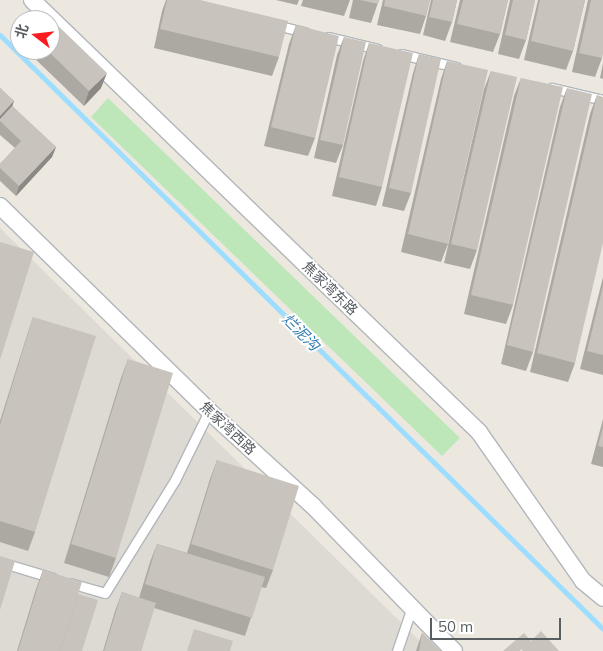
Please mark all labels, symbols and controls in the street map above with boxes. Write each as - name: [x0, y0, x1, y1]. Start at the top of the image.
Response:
- north arrow: [10, 10, 60, 60]
- text: 北: [11, 22, 32, 40]
- street label: 焦家湾东路: [299, 258, 361, 318]
- water label: 烂泥沟: [279, 310, 323, 354]
- street label: 焦家湾西路: [197, 398, 259, 458]
- scale bar: [433, 608, 564, 640]
- text: 50 m: [438, 617, 473, 636]

